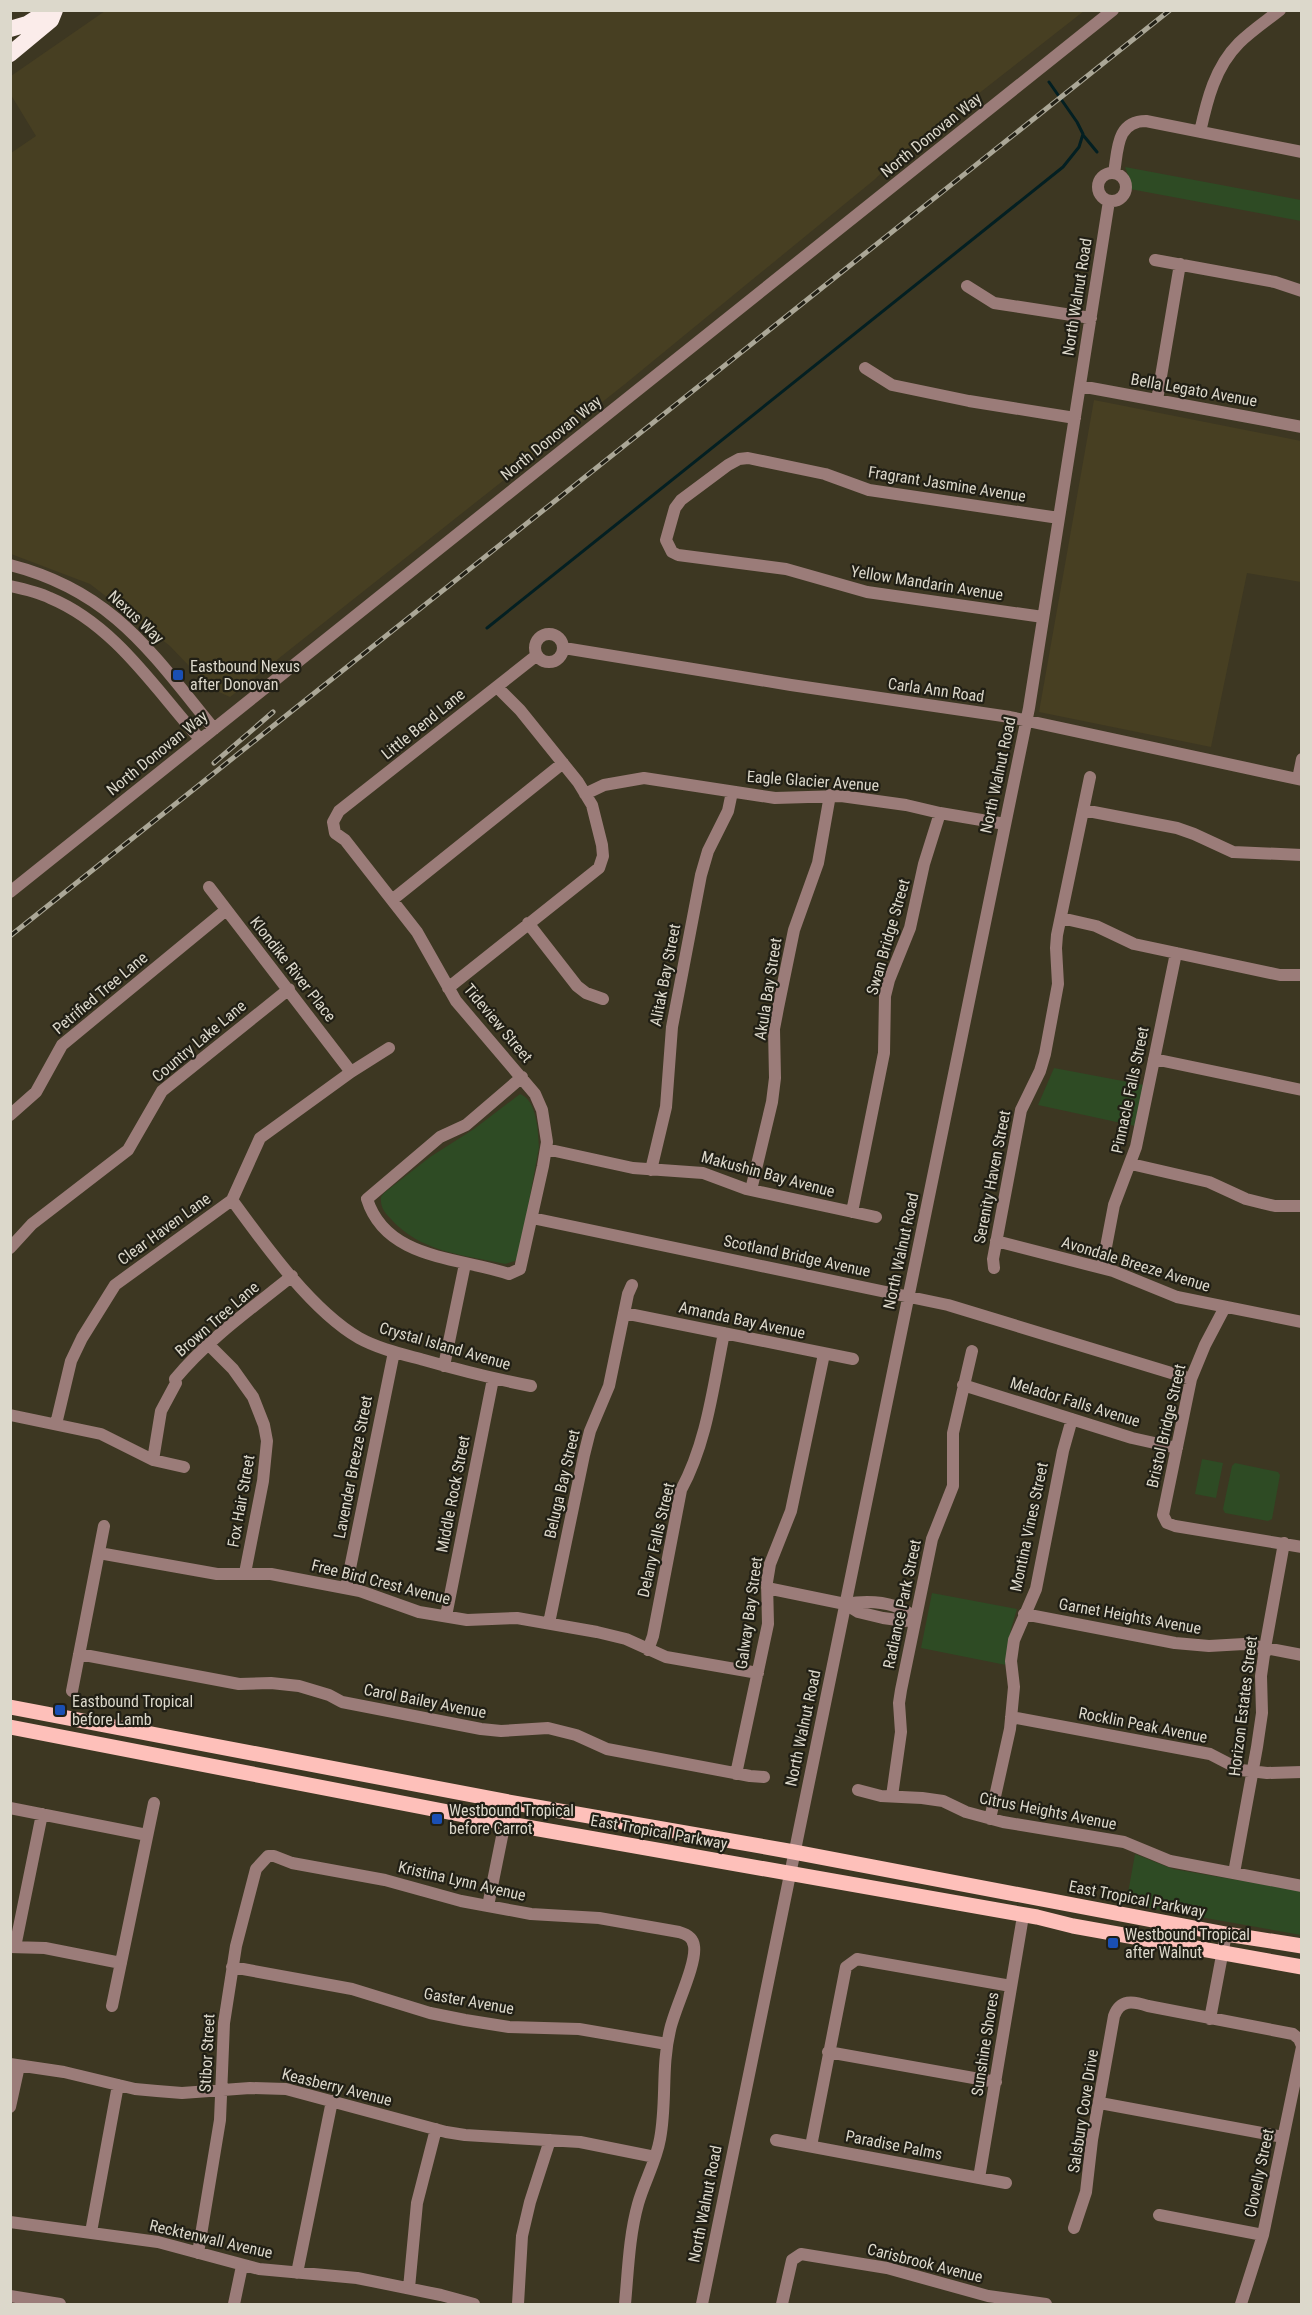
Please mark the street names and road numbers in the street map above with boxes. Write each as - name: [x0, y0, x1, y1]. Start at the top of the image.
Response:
- street label: North Donovan Way: [877, 88, 985, 181]
- street label: North Walnut Road: [1058, 237, 1096, 357]
- street label: Bella Legato Avenue: [1129, 370, 1259, 410]
- street label: North Donovan Way: [497, 391, 605, 484]
- street label: Fragrant Jasmine Avenue: [867, 462, 1027, 506]
- street label: Yellow Mandarin Avenue: [849, 562, 1005, 604]
- street label: Nexus Way: [104, 586, 168, 648]
- street label: Carla Ann Road: [887, 674, 985, 706]
- street label: Little Bend Lane: [377, 685, 469, 763]
- street label: North Donovan Way: [103, 706, 211, 799]
- street label: North Walnut Road: [976, 715, 1020, 835]
- street label: Eagle Glacier Avenue: [746, 767, 880, 795]
- street label: Swan Bridge Street: [862, 877, 914, 997]
- street label: Klondike River Place: [246, 913, 340, 1025]
- street label: Alitak Bay Street: [646, 922, 684, 1028]
- street label: Akula Bay Street: [751, 936, 786, 1041]
- street label: Petrified Tree Lane: [49, 948, 151, 1038]
- street label: Tideview Street: [460, 980, 537, 1066]
- street label: Country Lake Lane: [148, 996, 250, 1086]
- street label: Pinnacle Falls Street: [1107, 1025, 1153, 1155]
- street label: Serenity Haven Street: [970, 1109, 1014, 1245]
- street label: Makushin Bay Avenue: [699, 1147, 837, 1201]
- street label: Clear Haven Lane: [114, 1189, 214, 1269]
- street label: North Walnut Road: [879, 1191, 923, 1311]
- street label: Scotland Bridge Avenue: [722, 1231, 872, 1281]
- street label: Avondale Breeze Avenue: [1059, 1232, 1213, 1296]
- street label: Brown Tree Lane: [171, 1277, 263, 1361]
- street label: Amanda Bay Avenue: [677, 1297, 807, 1343]
- street label: Crystal Island Avenue: [377, 1318, 513, 1374]
- street label: Bristol Bridge Street: [1143, 1362, 1190, 1490]
- street label: Melador Falls Avenue: [1008, 1373, 1142, 1431]
- street label: Lavender Breeze Street: [330, 1394, 376, 1540]
- street label: Beluga Bay Street: [540, 1428, 584, 1540]
- street label: Middle Rock Street: [432, 1434, 474, 1554]
- street label: Fox Hair Street: [224, 1453, 259, 1549]
- street label: Montina Vines Street: [1006, 1460, 1052, 1593]
- street label: Delany Falls Street: [634, 1481, 678, 1599]
- street label: Radiance Park Street: [879, 1537, 925, 1670]
- street label: Galway Bay Street: [732, 1555, 766, 1670]
- street label: Free Bird Crest Avenue: [309, 1556, 453, 1608]
- street label: Garnet Heights Avenue: [1057, 1594, 1203, 1638]
- street label: Horizon Estates Street: [1225, 1635, 1261, 1777]
- street label: North Walnut Road: [781, 1668, 825, 1788]
- street label: Carol Bailey Avenue: [362, 1680, 488, 1722]
- street label: Rocklin Peak Avenue: [1077, 1703, 1209, 1747]
- street label: Citrus Heights Avenue: [978, 1788, 1118, 1834]
- street label: East Tropical Parkway: [589, 1811, 729, 1853]
- street label: Kristina Lynn Avenue: [396, 1857, 528, 1905]
- street label: East Tropical Parkway: [1067, 1876, 1207, 1922]
- street label: Gaster Avenue: [422, 1984, 516, 2018]
- street label: Sunshine Shores: [967, 1991, 1003, 2097]
- street label: Stibor Street: [195, 2013, 219, 2093]
- street label: Salsbury Cove Drive: [1064, 2048, 1102, 2174]
- street label: Keasberry Avenue: [280, 2064, 394, 2110]
- street label: Paradise Palms: [844, 2126, 944, 2164]
- street label: Clovelly Street: [1240, 2127, 1278, 2219]
- street label: North Walnut Road: [684, 2144, 726, 2264]
- street label: Recktenwall Avenue: [148, 2216, 274, 2262]
- street label: Carisbrook Avenue: [865, 2239, 985, 2287]

